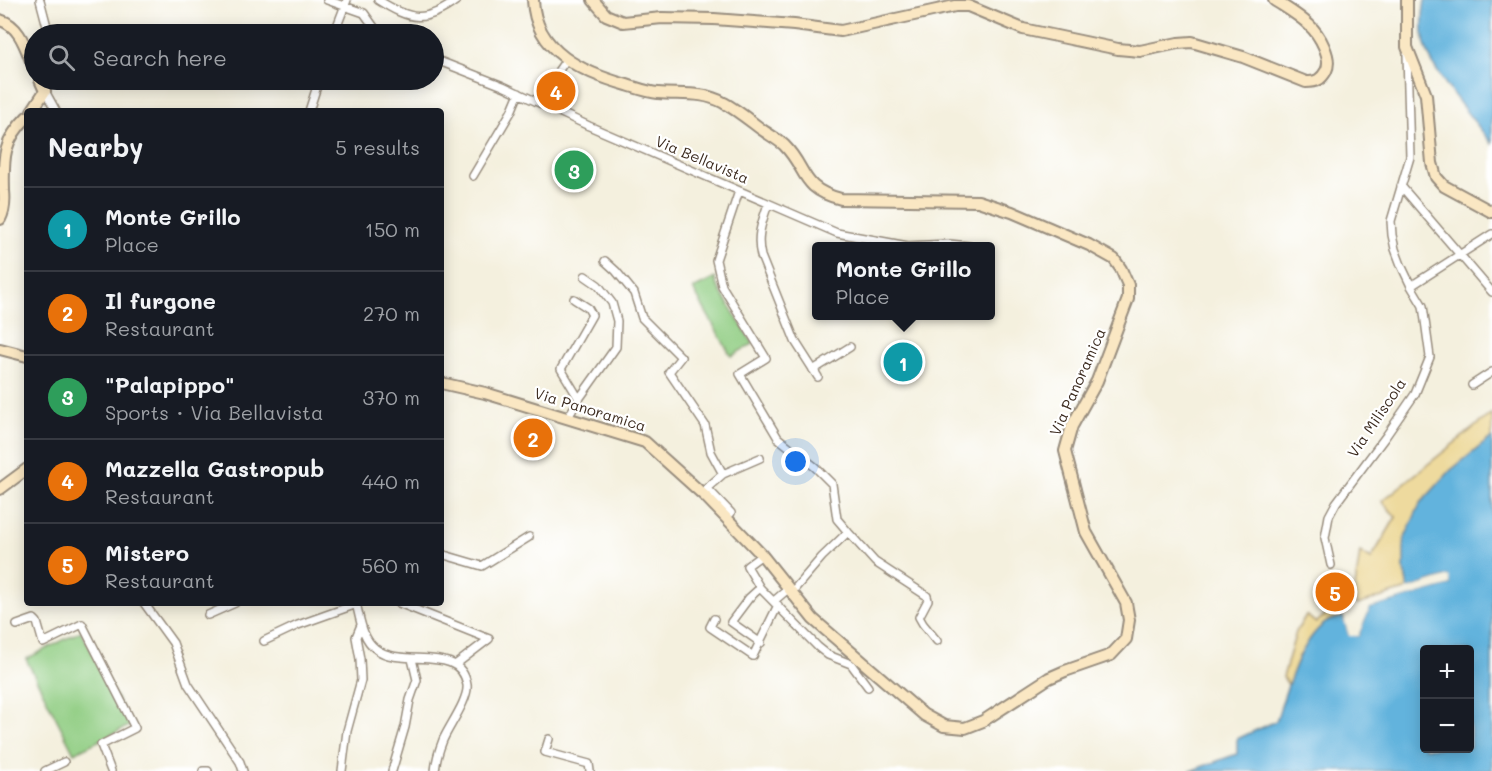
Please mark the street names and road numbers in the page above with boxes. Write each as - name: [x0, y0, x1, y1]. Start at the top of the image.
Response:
- street label: Via Bellavista: [653, 130, 752, 188]
- street label: Via Panoramica: [1044, 325, 1110, 439]
- street label: Via Miliscola: [1342, 374, 1410, 461]
- street label: Via Panoramica: [532, 383, 649, 436]

